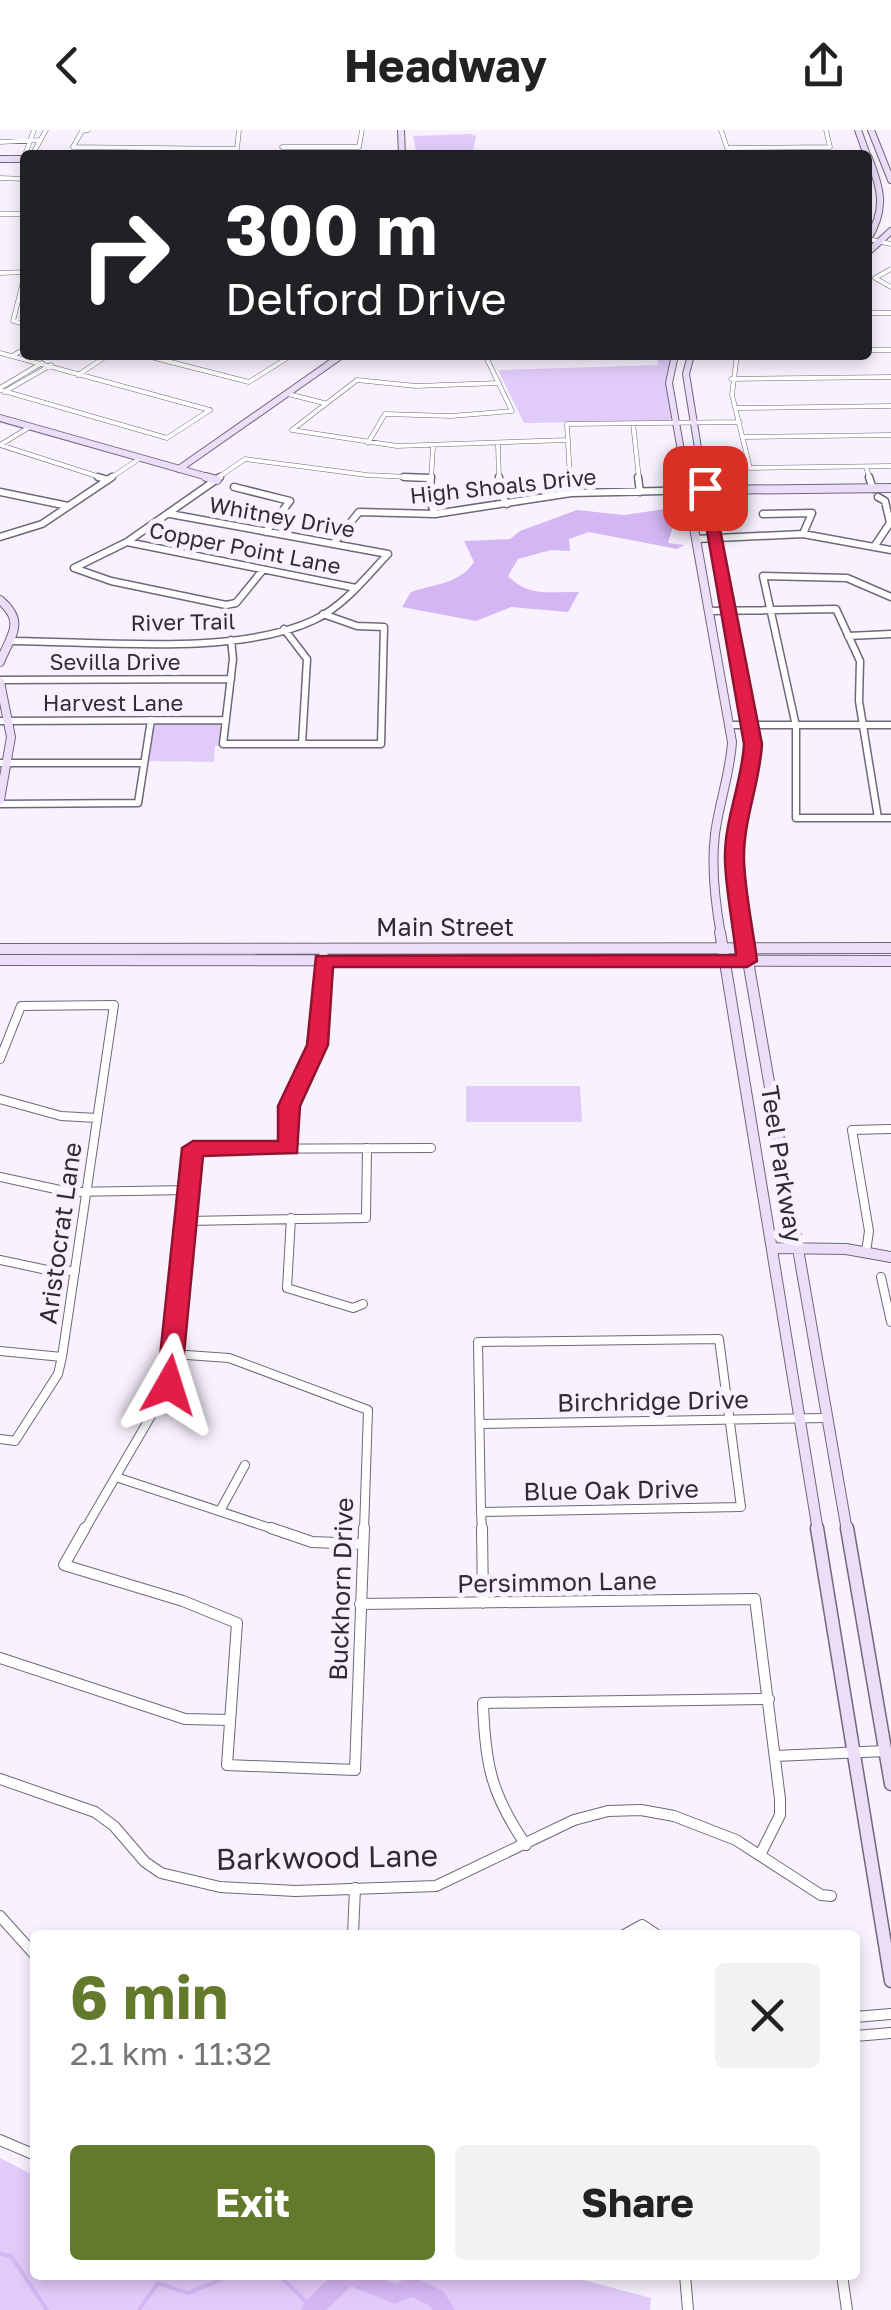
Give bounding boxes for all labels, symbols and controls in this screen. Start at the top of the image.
icon: back [40,38,95,93]
text: Headway [344,38,547,92]
icon: share [796,38,851,93]
text: 300 m [225,186,437,270]
icon: right [60,190,190,320]
text: Delford Drive [225,271,507,325]
pin [663,446,748,531]
icon: arrive [678,461,733,516]
street label: High Shoals Drive [408,462,597,509]
street label: Whitney Drive [207,490,357,543]
street label: Copper Point Lane [147,516,343,579]
street label: River Trail [130,607,236,636]
street label: Sevilla Drive [49,648,181,675]
street label: Harvest Lane [43,689,183,716]
street label: Main Street [376,911,514,942]
street label: Teel Parkway [755,1083,810,1245]
street label: Aristocrat Lane [31,1140,88,1326]
position arrow [117,1333,221,1437]
street label: Birchridge Drive [557,1383,749,1418]
street label: Blue Oak Drive [523,1472,699,1507]
street label: Buckhorn Drive [322,1497,359,1681]
street label: Persimmon Lane [457,1564,657,1599]
street label: Barkwood Lane [216,1837,438,1877]
text: 6 min [70,1960,228,2032]
button: close [715,1963,820,2068]
text: 2.1 km · 11:32 [70,2034,272,2072]
button: Exit [70,2145,435,2260]
button: Share [455,2145,820,2260]

